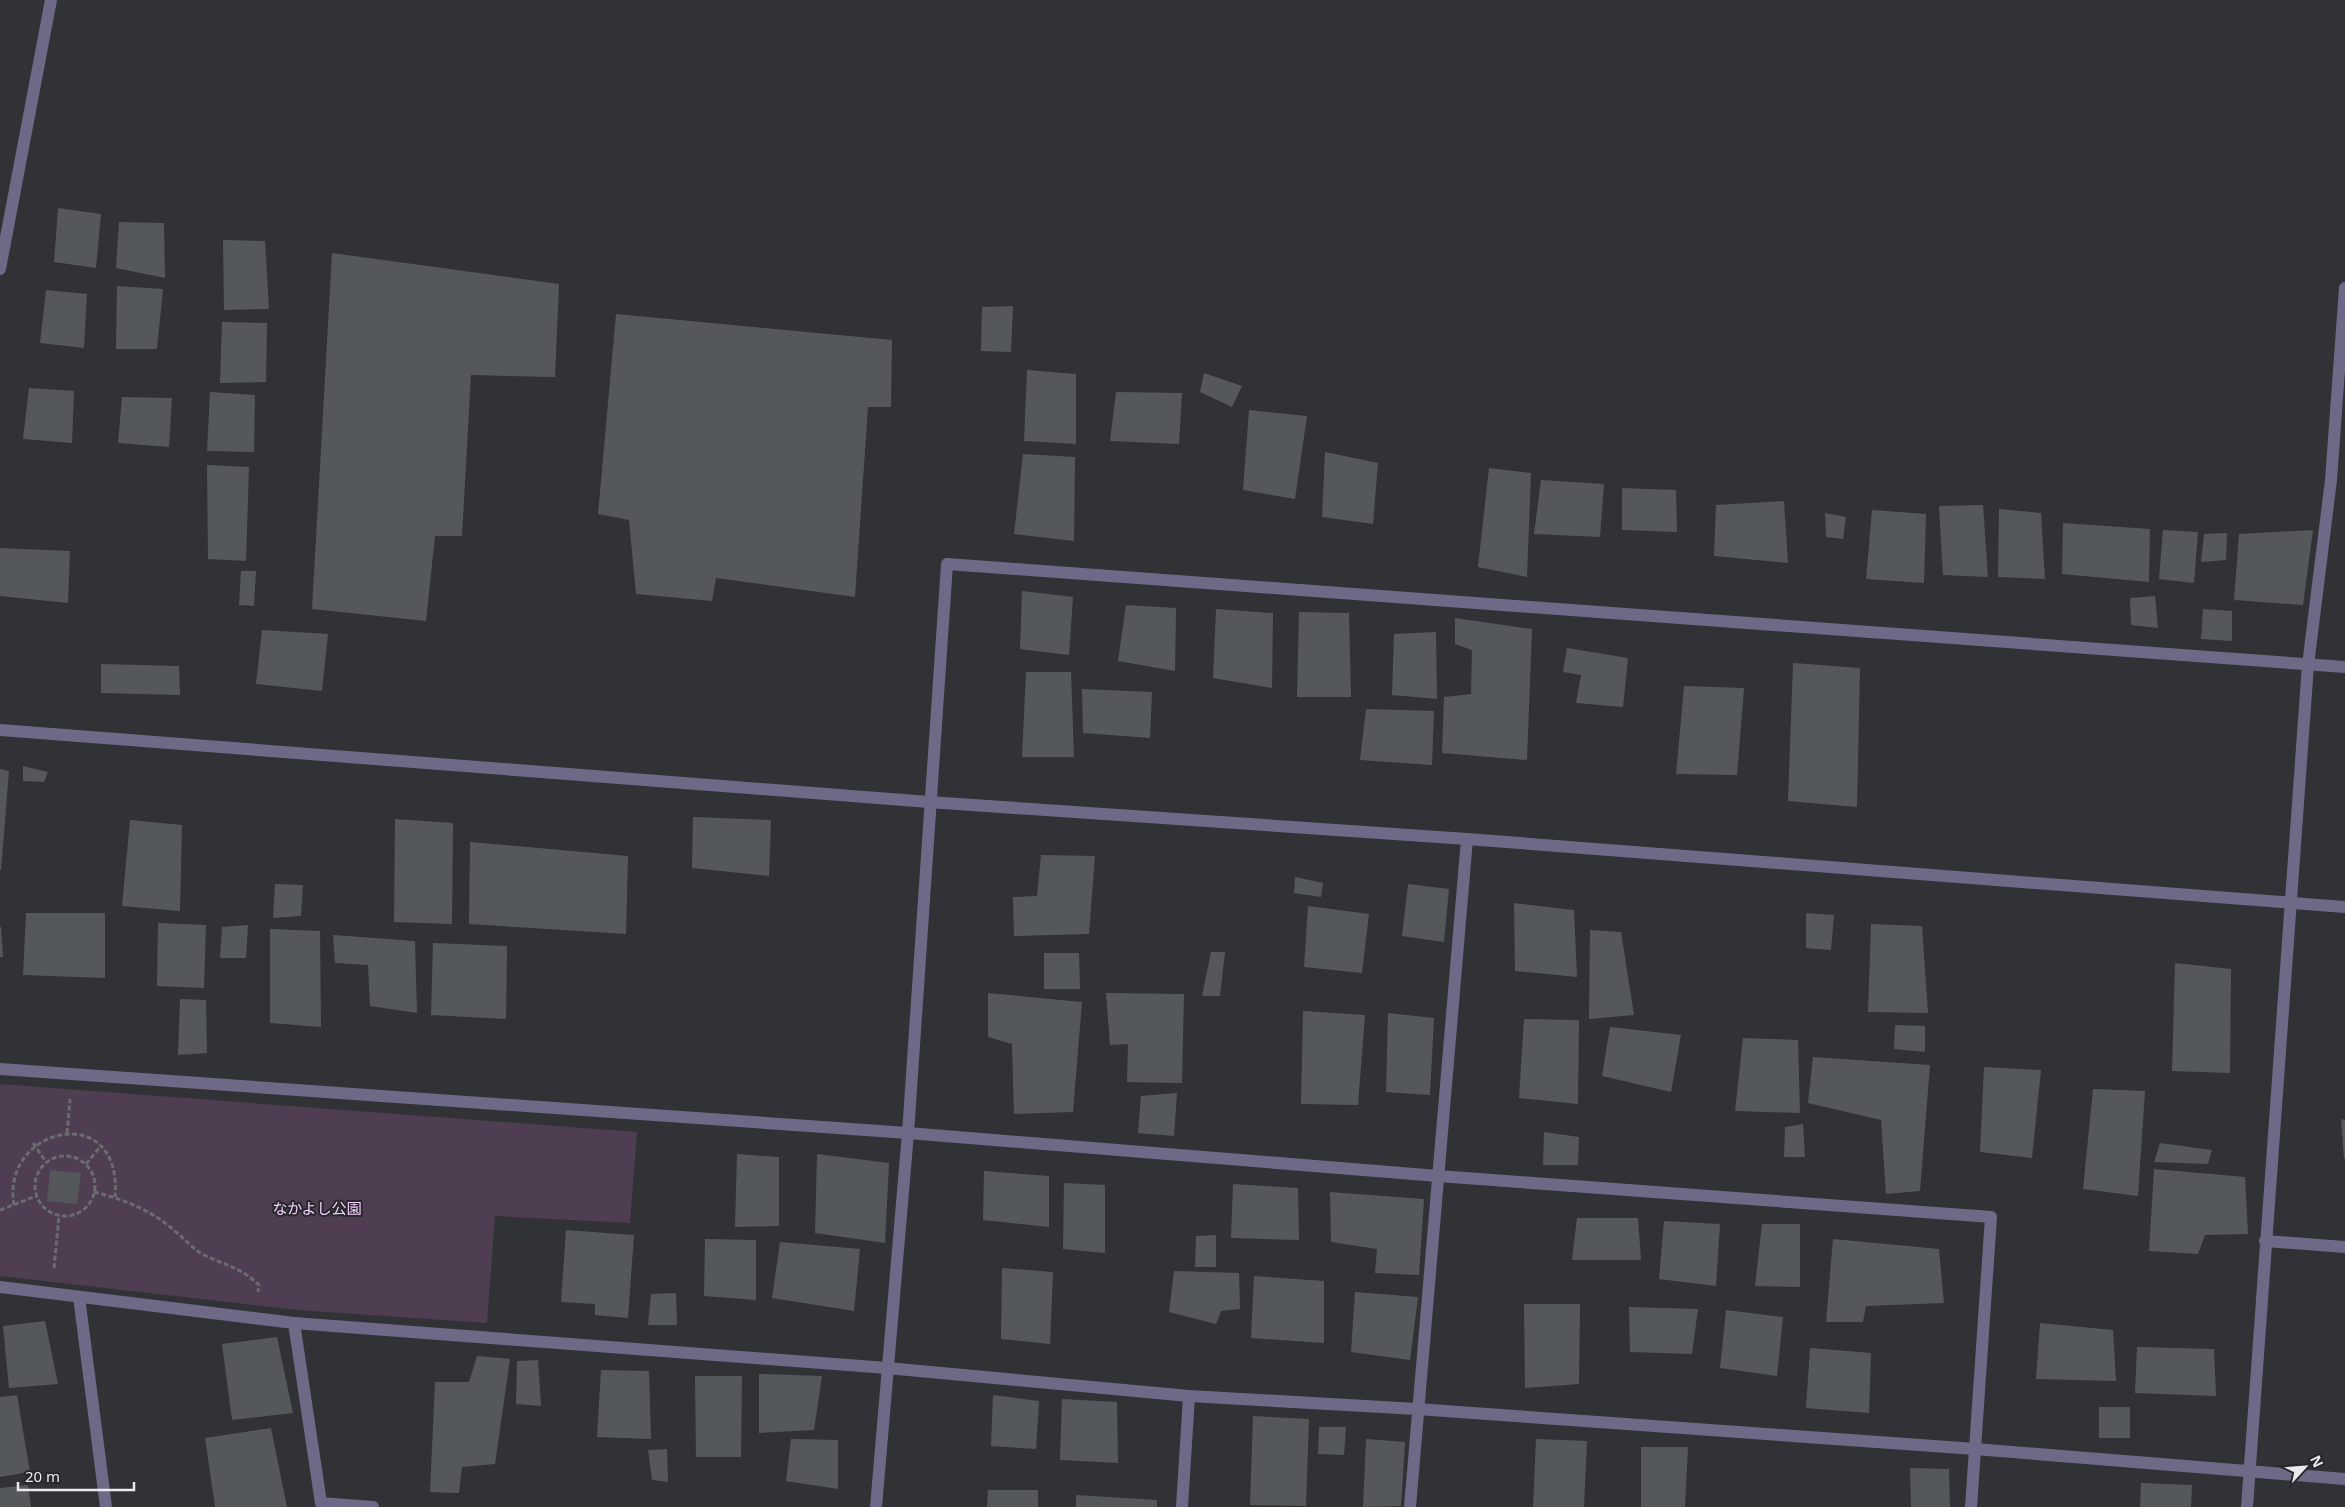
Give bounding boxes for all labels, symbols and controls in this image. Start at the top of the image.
park label: なかよし公園 [272,1198,362,1218]
north arrow [2280,1442,2330,1492]
text: N [2306,1452,2328,1470]
scale bar [18,1460,134,1492]
text: 20 m [25,1466,60,1486]

